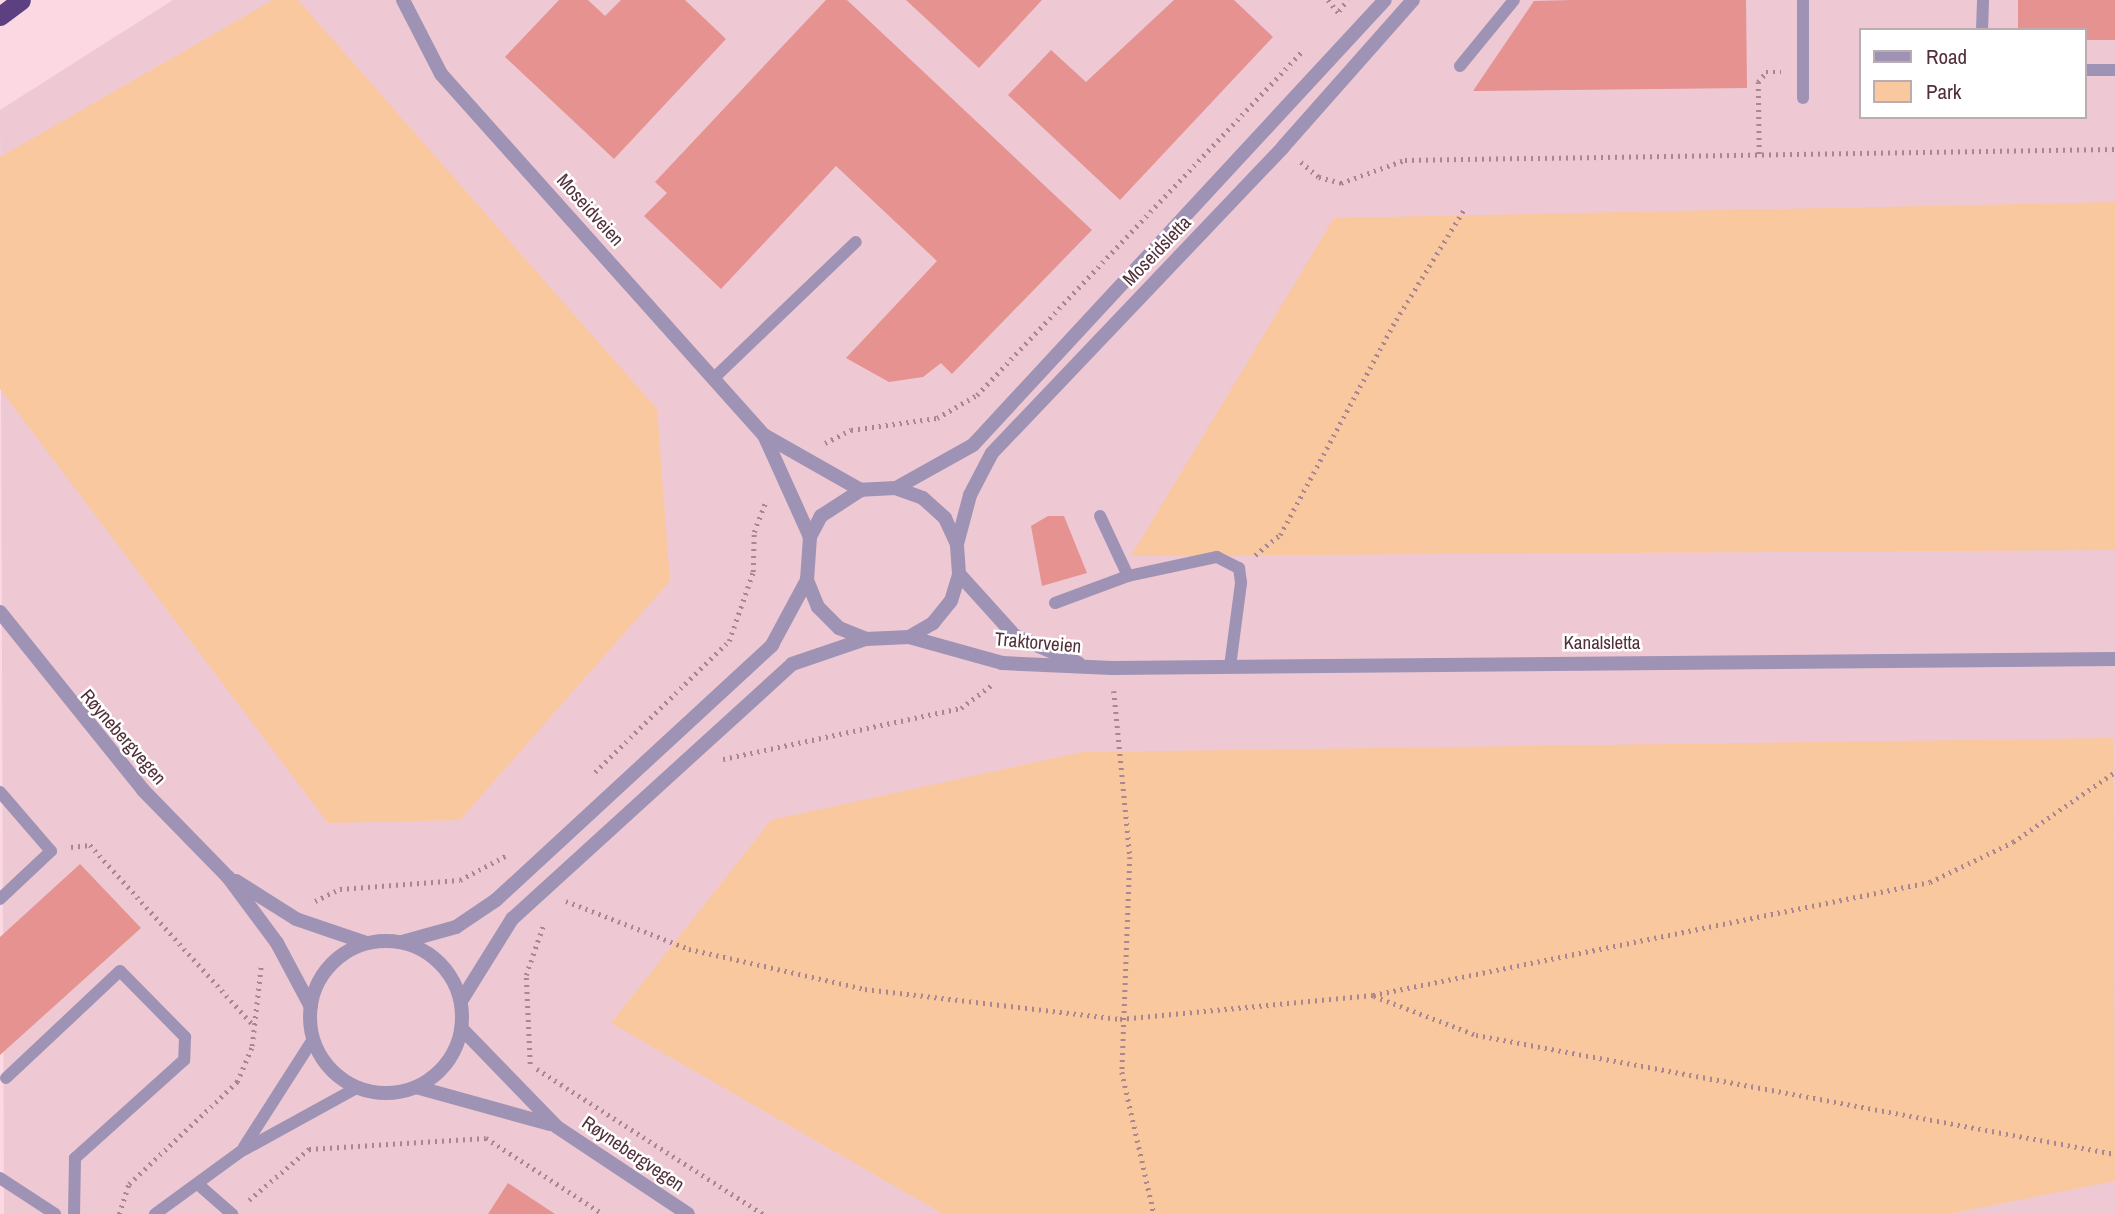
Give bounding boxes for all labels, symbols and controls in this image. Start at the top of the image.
legend [1860,28,2087,119]
text: Road [1926,42,1967,71]
text: Park [1926,77,1961,106]
street label: Moseidveien [552,169,628,251]
street label: Moseidsletta [1118,211,1196,291]
street label: Traktorveien [994,628,1082,658]
street label: Kanalsletta [1563,632,1641,654]
street label: Røynebergvegen [75,685,171,789]
street label: Røynebergvegen [577,1111,689,1197]

